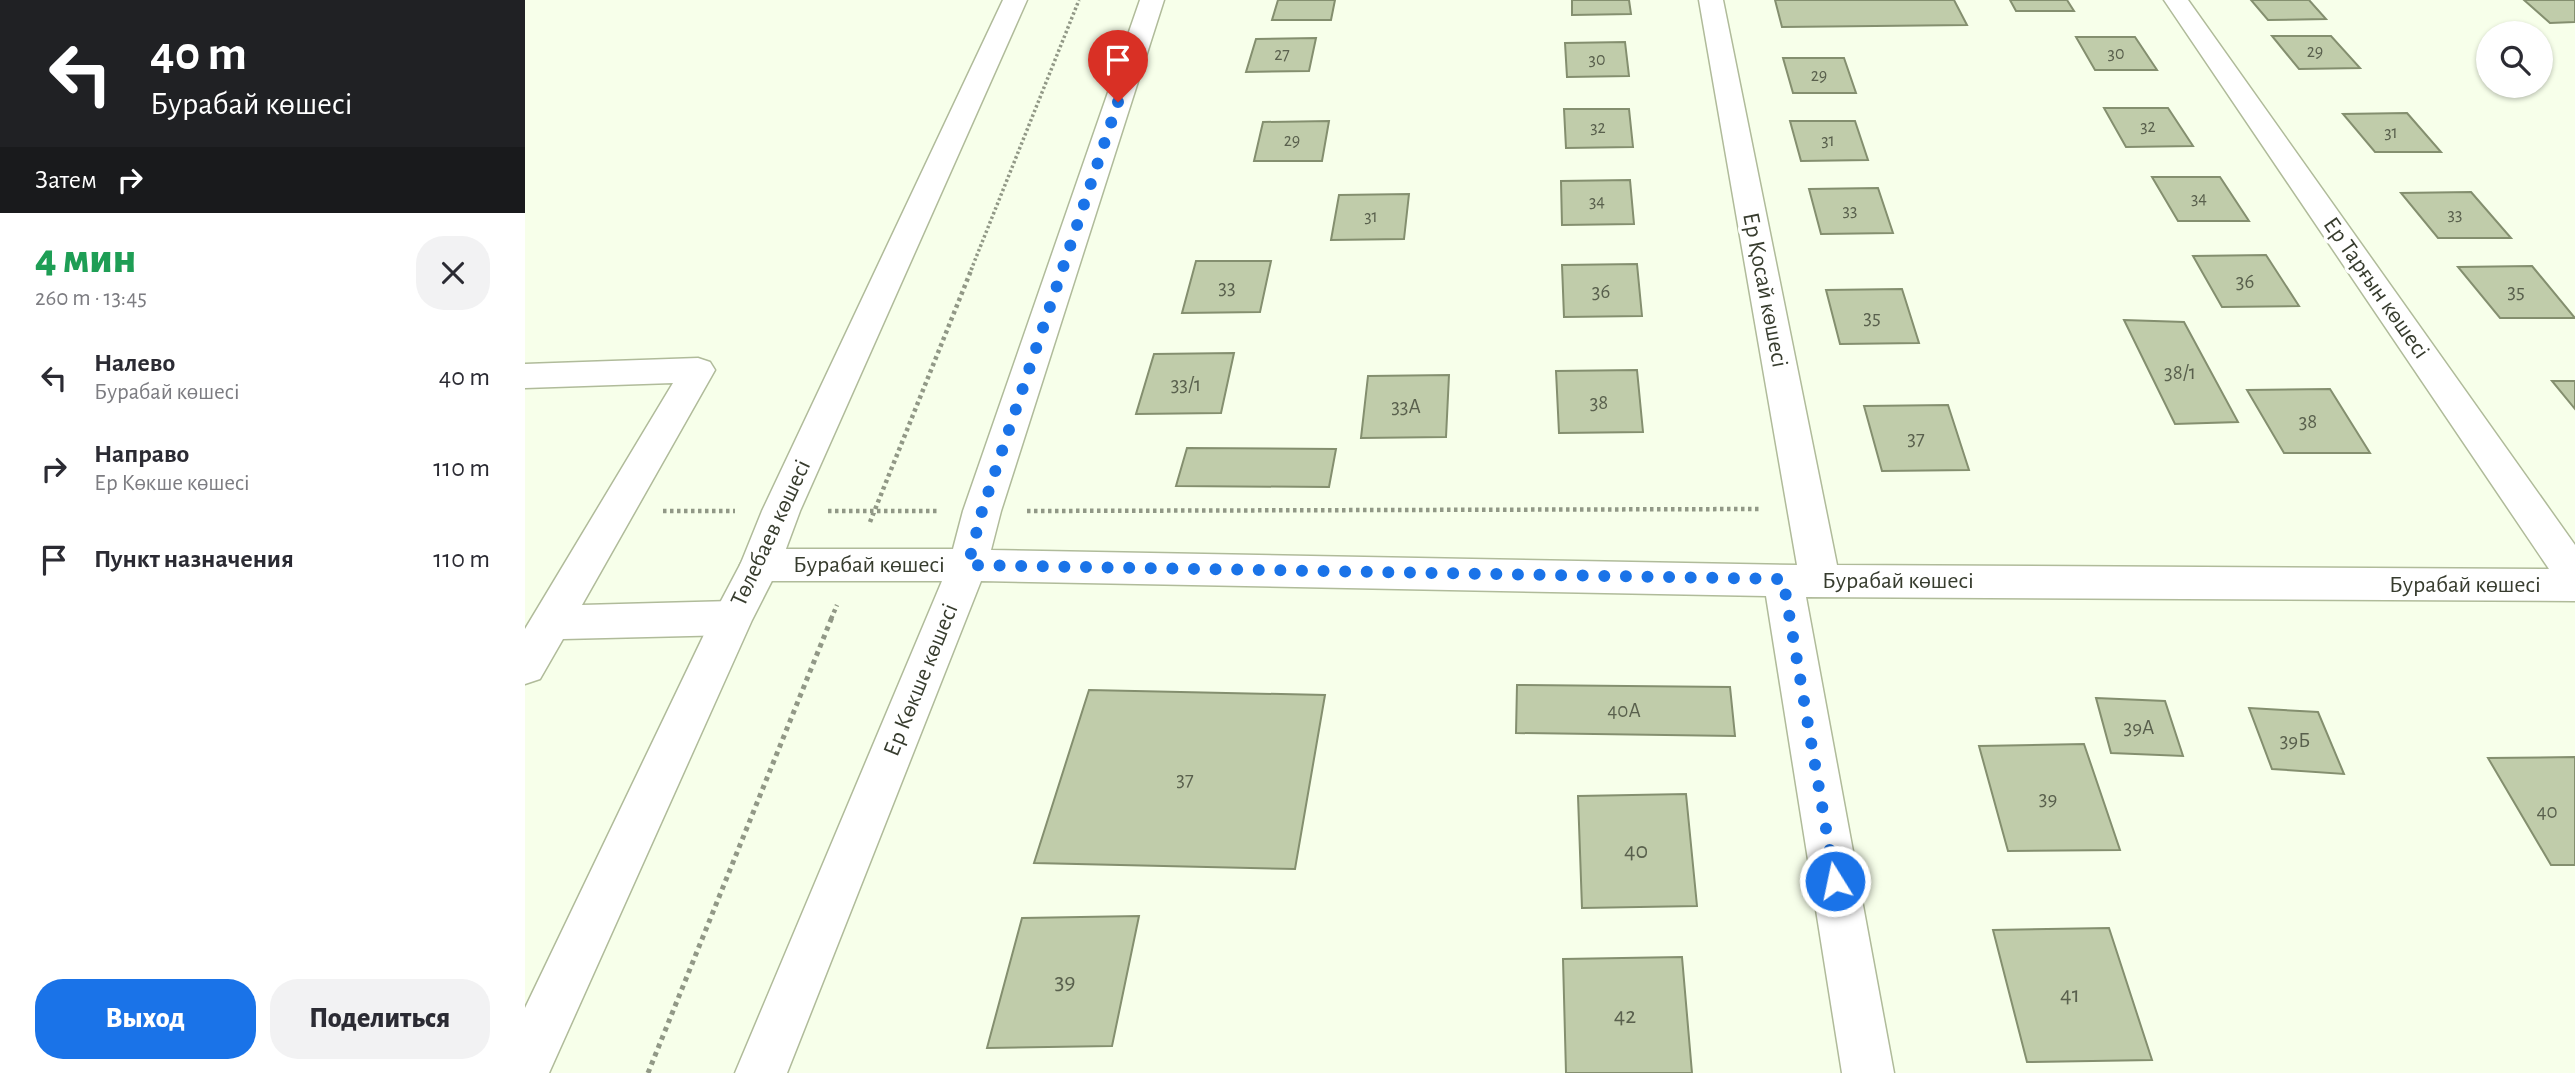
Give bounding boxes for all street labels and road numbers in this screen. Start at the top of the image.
street label: Ер Қосай көшесі [1738,210,1792,370]
street label: Ер Тарғын көшесі [2318,213,2434,363]
street label: Төлебаев көшесі [727,456,815,610]
street label: Бурабай көшесі [793,553,945,577]
street label: Бурабай көшесі [1822,569,1974,593]
street label: Бурабай көшесі [2389,573,2541,597]
street label: Ер Көкше көшесі [879,600,963,760]

